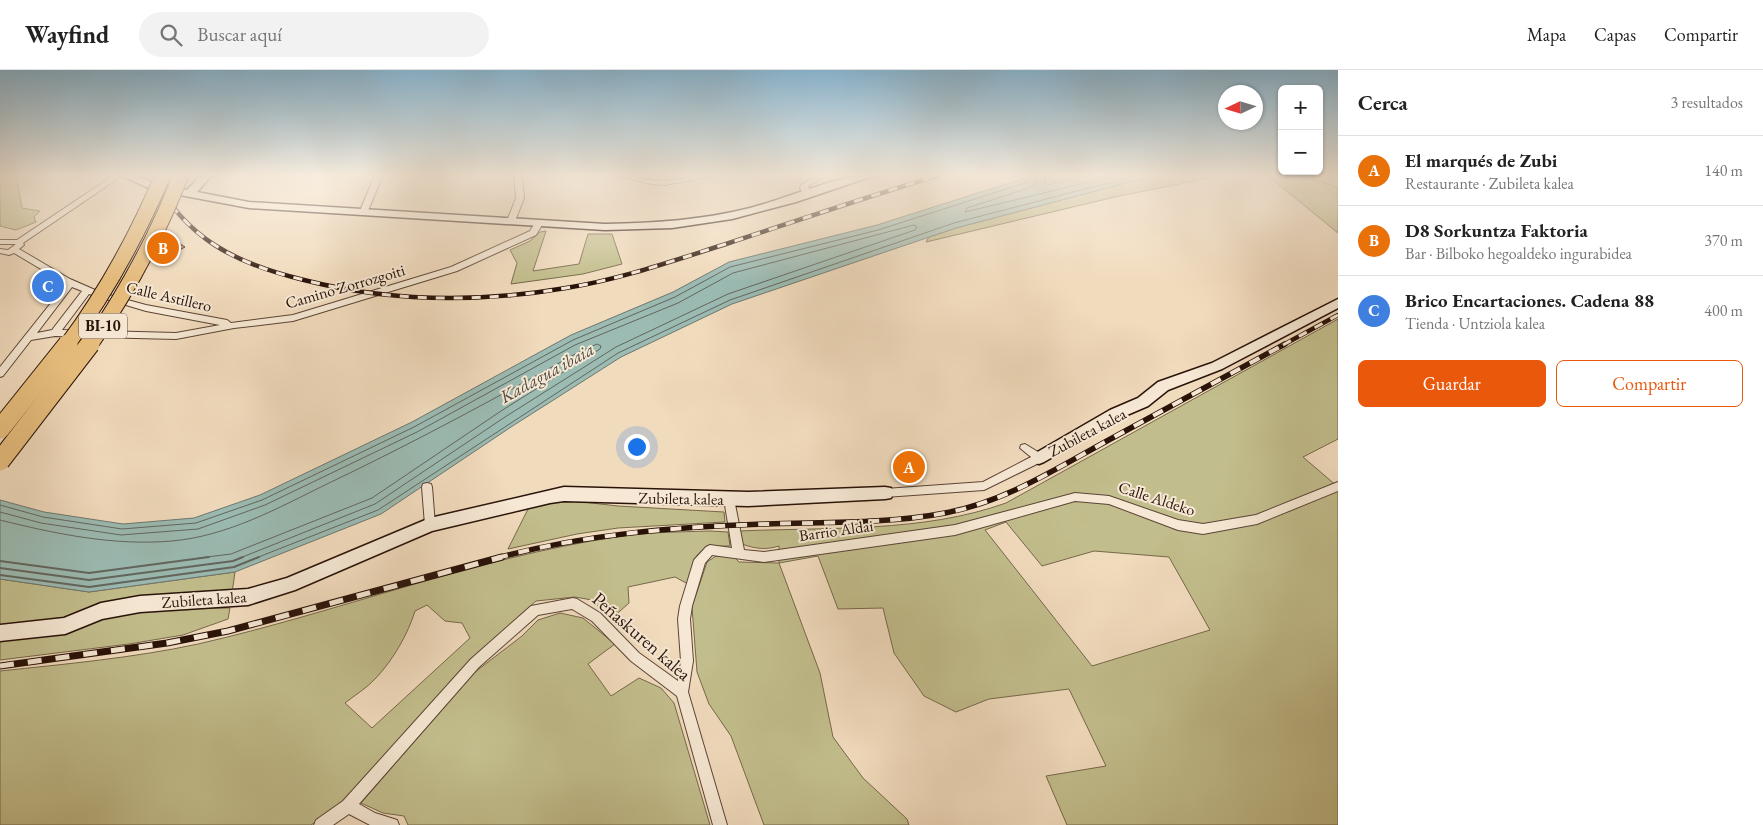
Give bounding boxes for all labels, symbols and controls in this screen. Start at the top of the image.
search box [139,12,489,57]
text: Wayfind [25,19,109,50]
icon: search [157,21,185,49]
text: Buscar aquí [197,22,282,47]
text: Mapa [1527,23,1566,46]
text: Capas [1594,23,1636,46]
text: Compartir [1664,23,1738,46]
north arrow [1218,85,1263,130]
map controls [1278,85,1323,175]
button: + [1278,85,1323,130]
text: Cerca [1358,89,1408,116]
text: 3 resultados [1671,92,1743,113]
button: − [1278,130,1323,175]
text: El marqués de Zubi [1405,148,1557,173]
text: A [1368,160,1380,181]
text: 140 m [1704,160,1743,181]
text: Restaurante · Zubileta kalea [1405,173,1574,194]
text: D8 Sorkuntza Faktoria [1405,218,1588,243]
pin: B [147,229,179,267]
text: B [1369,230,1379,251]
text: 370 m [1704,230,1743,251]
text: Bar · Bilboko hegoaldeko ingurabidea [1405,243,1632,264]
street label: Camino Zorrozgoiti [283,259,407,314]
pin: C [32,267,64,305]
street label: Calle Astillero [124,276,214,317]
text: Brico Encartaciones. Cadena 88 [1405,288,1654,313]
text: C [1368,300,1380,321]
text: 400 m [1704,300,1743,321]
text: Tienda · Untziola kalea [1405,313,1545,334]
road number: BI-10 [79,314,127,338]
water label: Kadagua ibaia [495,337,598,409]
button: Guardar [1358,360,1546,407]
button: Compartir [1556,360,1743,407]
street label: Zubileta kalea [1045,403,1130,462]
your location [624,434,650,460]
pin: A [893,448,925,486]
street label: Calle Aldeko [1116,476,1198,521]
street label: Zubileta kalea [638,487,724,510]
street label: Barrio Aldai [798,515,875,546]
street label: Zubileta kalea [161,586,248,613]
street label: Peñaskuren kalea [587,587,697,687]

